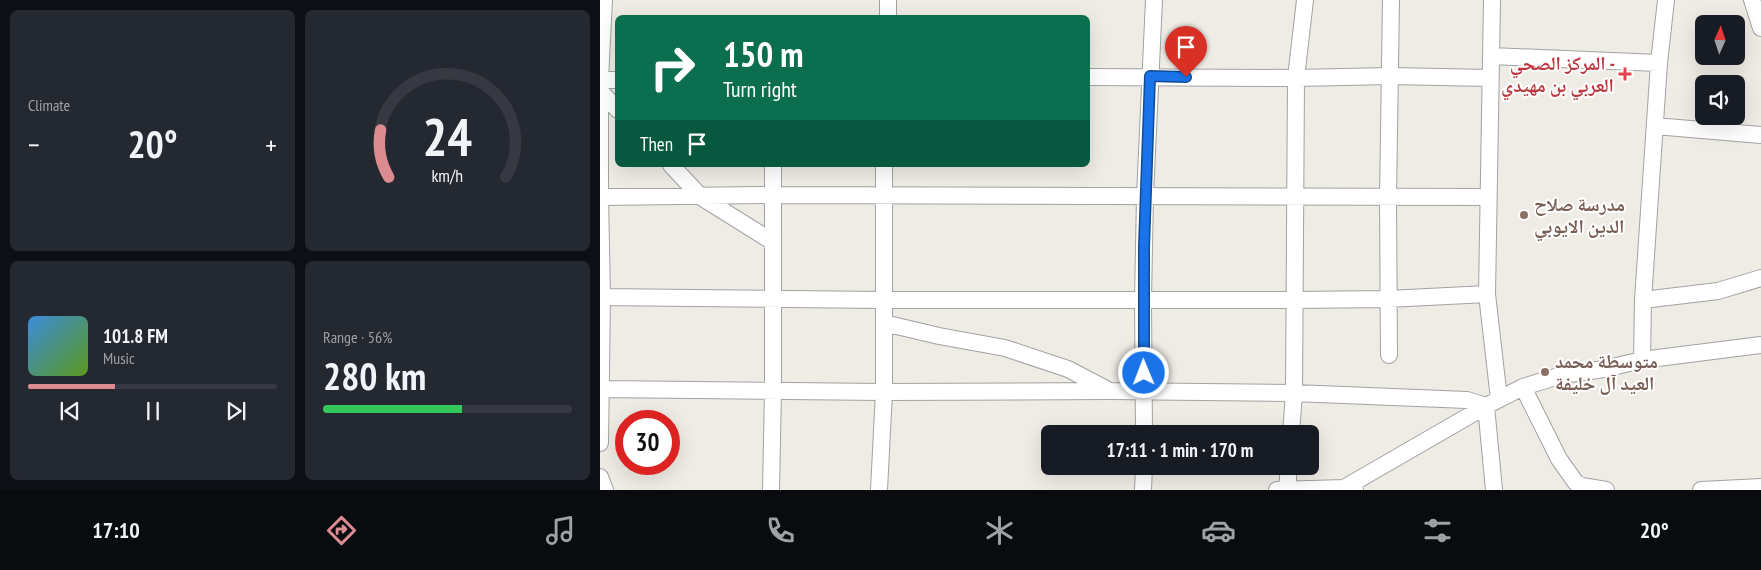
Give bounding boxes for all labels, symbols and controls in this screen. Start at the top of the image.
north arrow [1695,15,1745,65]
map controls [1695,15,1745,125]
pin [1165,26,1207,77]
text: 150 m [723,31,804,77]
icon: arrive [1172,33,1200,61]
icon: right [640,35,705,100]
place label: المركز الصحي - العربي بن مهيدي [1501,51,1615,101]
marker: المركز الصحي - العربي بن مهيدي [1618,67,1632,81]
text: Turn right [723,75,797,103]
button: sound [1695,75,1745,125]
text: Climate [28,95,70,115]
text: 24 [423,103,472,170]
text: 20° [127,119,178,168]
text: − [28,126,40,163]
text: + [265,126,277,163]
icon: arrive [683,130,711,158]
text: Then [640,132,673,156]
text: km/h [432,164,463,187]
place label: مدرسة صلاح الدين الايوبي [1534,192,1625,242]
marker: مدرسة صلاح الدين الايوبي [1518,209,1530,221]
text: 101.8 FM [103,324,168,348]
text: Range · 56% [323,327,392,347]
position arrow [1117,346,1169,398]
text: Music [103,348,135,368]
place label: متوسطة محمد العيد آل خليفة [1555,349,1658,395]
text: 280 km [323,351,426,400]
marker: متوسطة محمد العيد آل خليفة [1539,366,1551,378]
icon: previous [56,397,84,425]
icon: pause [139,397,167,425]
icon: next [222,397,250,425]
speed limit sign: 30 [615,410,680,475]
text: 17:11 · 1 min · 170 m [1107,438,1253,462]
icon: directions [324,513,359,548]
icon: music [543,513,578,548]
icon: phone [763,513,798,548]
icon: climate [982,513,1017,548]
icon: car [1201,513,1236,548]
icon: filters [1420,513,1455,548]
text: 17:10 [92,516,140,544]
text: 20° [1640,516,1669,544]

